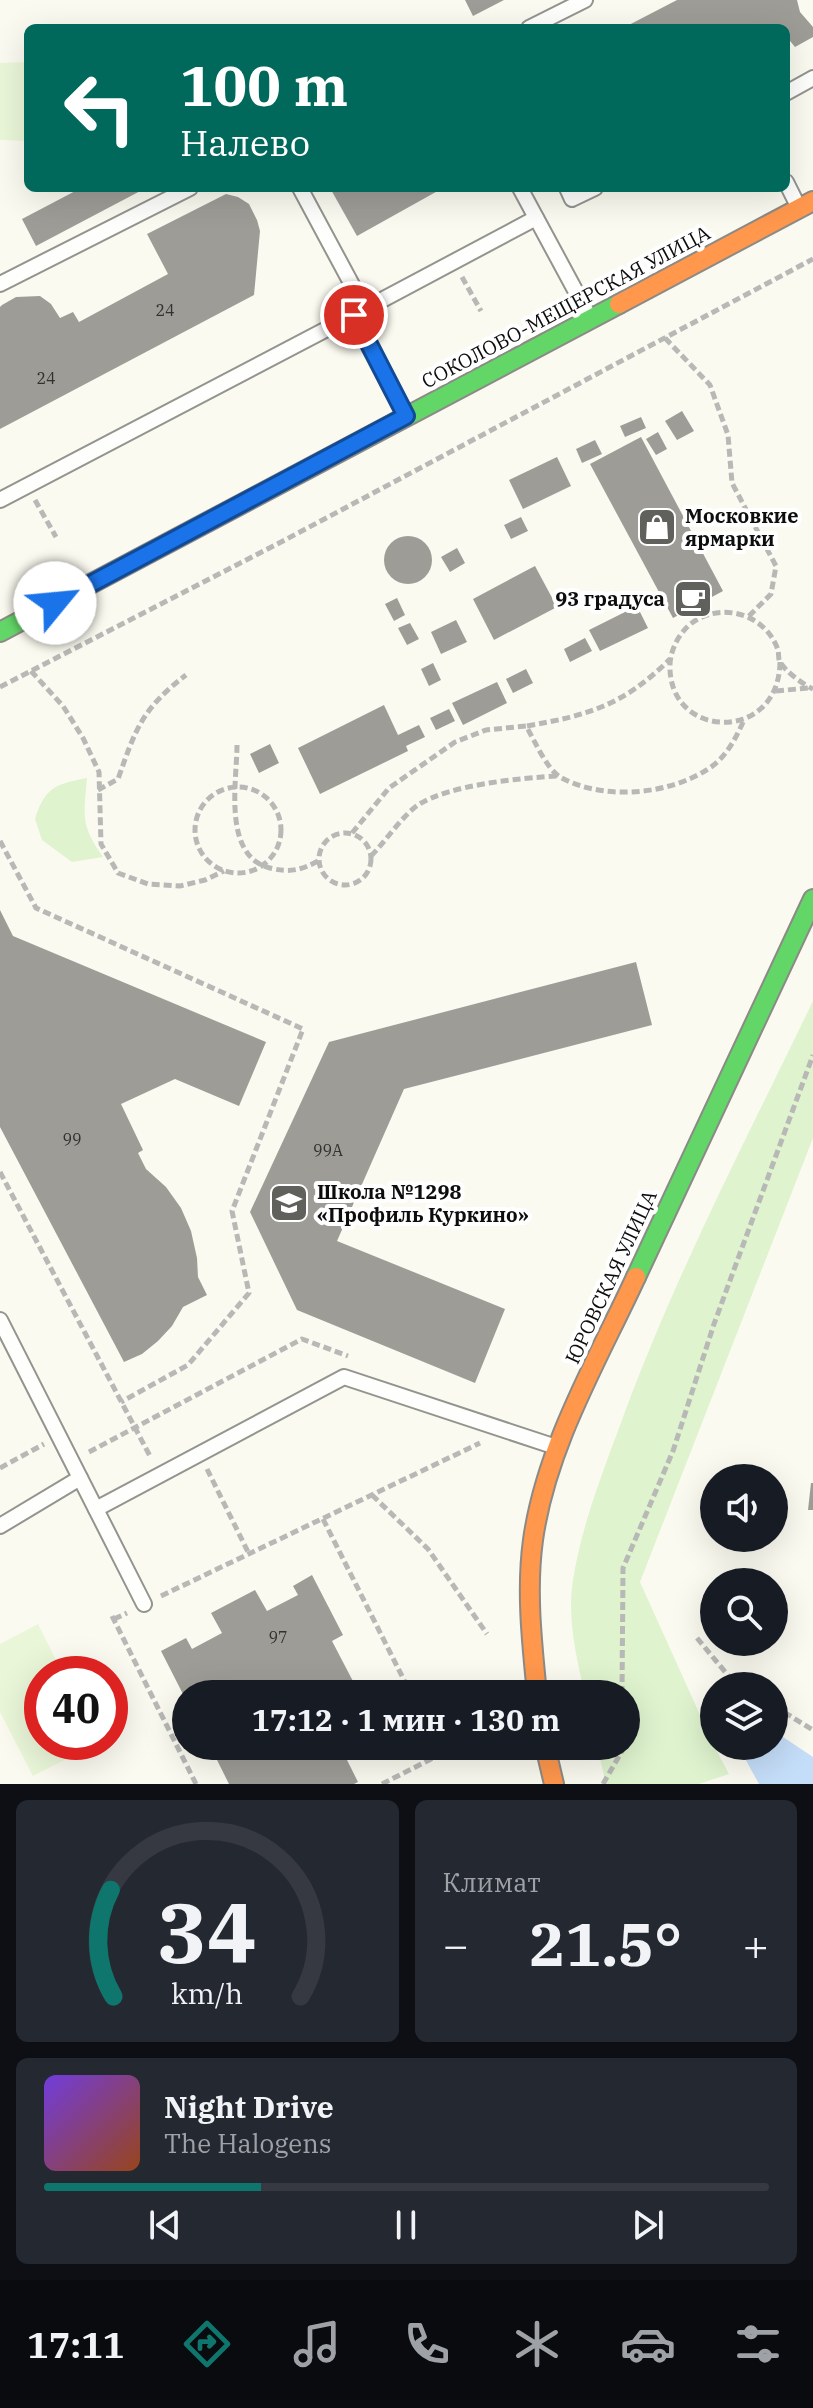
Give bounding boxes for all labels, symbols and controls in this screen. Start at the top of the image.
text: 100 m [180,49,348,121]
icon: left [48,56,152,160]
text: Налево [180,119,310,166]
street label: СОКОЛОВО-МЕЩЕРСКАЯ УЛИЦА [417,219,715,394]
pin [320,281,388,349]
icon: arrive [332,293,376,337]
house number: 24 [155,300,175,320]
house number: 24 [36,368,56,388]
place label: Московкие ярмарки [685,502,798,552]
shop icon: Московкие ярмарки [636,506,678,548]
position arrow [13,561,97,645]
cafe icon: 93 градуса [672,578,714,620]
place label: 93 градуса [555,585,665,612]
house number: 99 [62,1129,82,1149]
house number: 99А [313,1140,343,1160]
place label: Школа №1298 «Профиль Куркино» [317,1178,529,1228]
school or university icon: Школа №1298 «Профиль Куркино» [268,1182,310,1224]
street label: ЮРОВСКАЯ УЛИЦА [558,1185,663,1368]
map controls [700,1464,788,1760]
button: sound [700,1464,788,1552]
button: search [700,1568,788,1656]
house number: 97 [268,1627,288,1647]
speed limit sign: 40 [24,1656,128,1760]
button: layers [700,1672,788,1760]
text: 17:12 · 1 мин · 130 m [252,1700,560,1739]
text: Климат [443,1865,541,1899]
text: 34 [157,1878,257,1986]
text: 21.5° [529,1904,682,1983]
text: − [443,1916,469,1973]
text: + [743,1916,769,1973]
text: km/h [171,1975,243,2012]
text: Night Drive [164,2087,334,2126]
text: The Halogens [164,2126,332,2160]
icon: previous [143,2203,187,2247]
icon: pause [384,2203,428,2247]
icon: next [626,2203,670,2247]
icon: directions [179,2316,235,2372]
icon: music [289,2316,345,2372]
icon: phone [399,2316,455,2372]
icon: climate [509,2316,565,2372]
icon: car [620,2316,676,2372]
icon: filters [730,2316,786,2372]
text: 17:11 [27,2321,124,2368]

